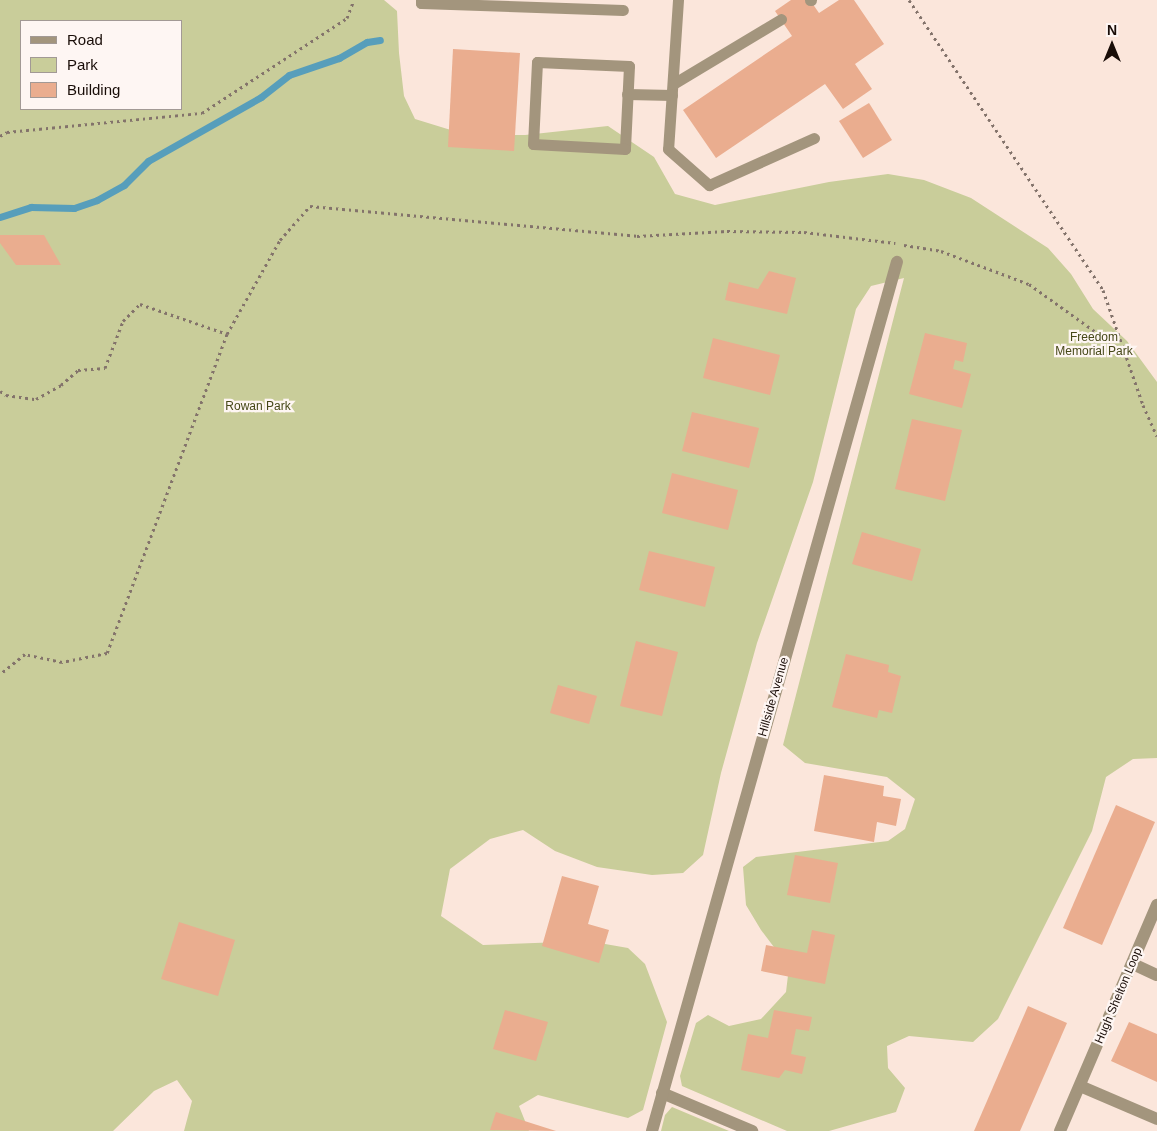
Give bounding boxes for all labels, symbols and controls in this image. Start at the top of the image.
legend [20,20,182,110]
north arrow [1087,20,1137,70]
text: N [1107,22,1117,38]
text: Road [67,31,103,48]
text: Park [67,56,98,73]
text: Building [67,81,120,98]
park label: Freedom Memorial Park [1055,331,1133,359]
park label: Rowan Park [225,400,291,414]
street label: Hillside Avenue [756,655,792,739]
street label: Hugh Shelton Loop [1092,946,1146,1046]

